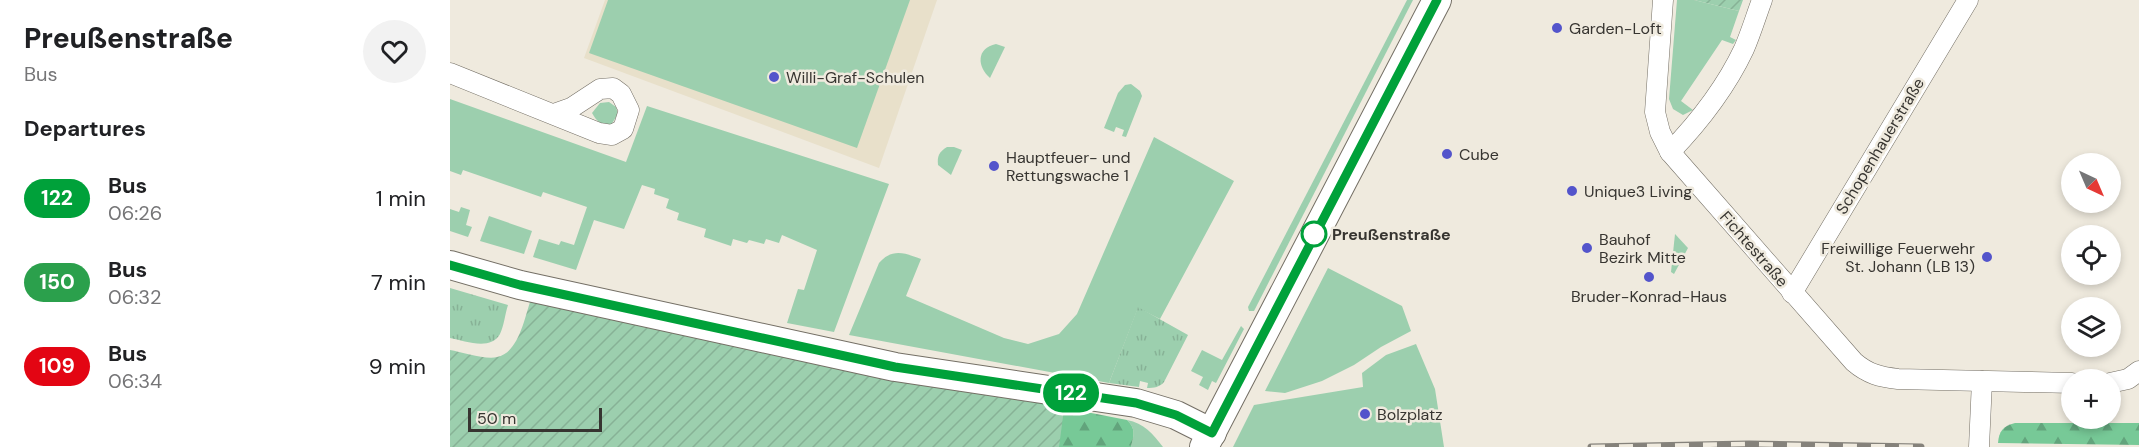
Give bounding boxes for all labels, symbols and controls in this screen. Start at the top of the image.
place label: Garden-Loft [1569,18,1662,39]
text: Preußenstraße [24,20,233,57]
button: heart [363,20,426,83]
marker: Garden-Loft [1550,21,1564,35]
text: Bus [24,61,58,87]
place label: Willi-Graf-Schulen [786,67,924,88]
marker: Willi-Graf-Schulen [767,70,781,84]
street label: Schopenhauerstraße [1831,74,1929,218]
text: Departures [24,114,146,143]
place label: Cube [1459,144,1499,165]
place label: Hauptfeuer- und Rettungswache 1 [1006,147,1130,186]
marker: Cube [1440,147,1454,161]
north arrow [2061,153,2121,213]
map controls [2061,153,2121,429]
marker: Hauptfeuer- und Rettungswache 1 [987,159,1001,173]
text: Bus [108,171,147,200]
place label: Unique3 Living [1584,181,1692,202]
text: 122 [41,184,73,212]
text: 1 min [376,184,426,213]
marker: Unique3 Living [1565,184,1579,198]
text: 06:26 [108,200,162,226]
street label: Fichtestraße [1715,207,1793,291]
marker: Preußenstraße [1301,221,1327,247]
place label: Preußenstraße [1332,224,1451,245]
button: locate [2061,225,2121,285]
place label: Bauhof Bezirk Mitte [1599,229,1686,268]
place label: Freiwillige Feuerwehr St. Johann (LB 13) [1821,238,1975,277]
marker: Bauhof Bezirk Mitte [1580,241,1594,255]
marker: Freiwillige Feuerwehr St. Johann (LB 13) [1980,250,1994,264]
text: Bus [108,255,147,284]
text: 150 [39,268,75,296]
text: 7 min [371,268,426,297]
marker: Bruder-Konrad-Haus [1642,270,1656,284]
text: 06:32 [108,284,162,310]
place label: Bruder-Konrad-Haus [1571,286,1727,307]
button: layers [2061,297,2121,357]
text: Bus [108,339,147,368]
text: 109 [39,352,75,380]
text: 9 min [369,352,426,381]
text: 06:34 [108,368,162,394]
button: + [2061,369,2121,429]
line badge: 122 [1036,374,1106,412]
text: 122 [1055,379,1087,407]
place label: Bolzplatz [1377,404,1443,425]
scale bar [468,405,602,432]
marker: Bolzplatz [1358,407,1372,421]
text: 50 m [477,408,516,429]

